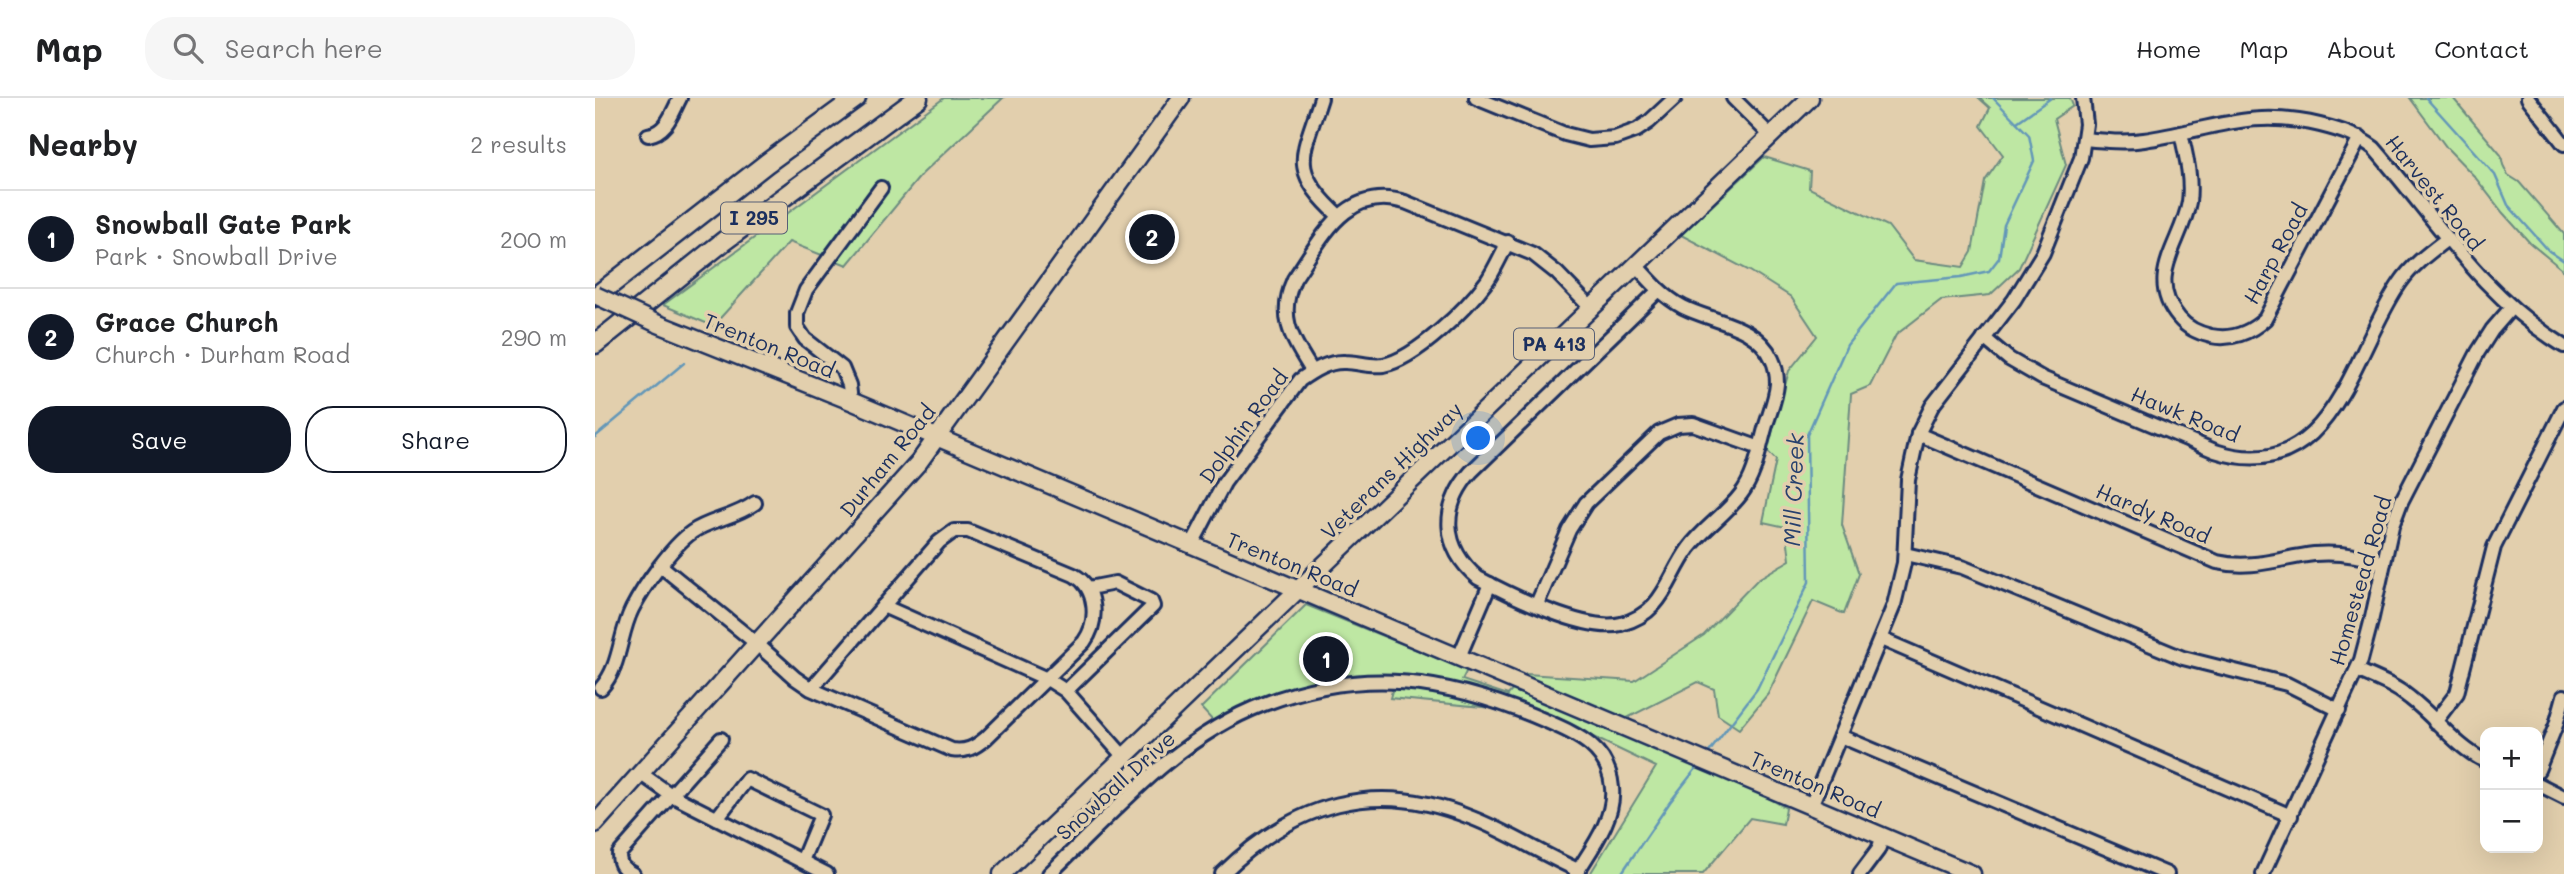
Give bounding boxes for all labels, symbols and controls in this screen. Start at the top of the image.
search box [145,17,635,80]
text: Map [35,27,103,70]
icon: search [169,29,207,67]
text: Search here [225,31,383,65]
text: Home [2136,33,2201,64]
text: Map [2239,33,2288,64]
text: About [2326,33,2396,64]
text: Contact [2434,33,2529,64]
text: Nearby [28,124,138,164]
text: 2 results [470,129,567,159]
street label: Harvest Road [2380,129,2490,255]
street label: Harp Road [2237,198,2313,308]
road number: I 295 [721,202,787,234]
text: Snowball Gate Park [95,207,352,241]
pin: 2 [1129,211,1175,263]
text: 1 [46,224,56,254]
text: 200 m [500,224,567,254]
text: Park · Snowball Drive [95,241,338,271]
text: Grace Church [95,305,278,339]
street label: Trenton Road [700,306,839,383]
text: 2 [45,322,57,352]
text: 290 m [501,322,567,352]
road number: PA 413 [1514,328,1594,360]
text: Church · Durham Road [95,339,350,369]
street label: Dolphin Road [1192,364,1293,488]
street label: Hawk Road [2127,380,2244,448]
street label: Veterans Highway [1314,395,1467,544]
street label: Durham Road [833,398,940,522]
button: Save [28,406,291,473]
button: Share [305,406,567,473]
your location [1461,421,1495,455]
water label: Mill Creek [1776,432,1810,547]
street label: Hardy Road [2092,476,2215,549]
street label: Homestead Road [2322,493,2397,668]
street label: Trenton Road [1223,525,1362,602]
pin: 1 [1303,633,1349,685]
street label: Snowball Drive [1050,724,1180,846]
map controls [2480,727,2543,853]
button: + [2480,727,2543,790]
street label: Trenton Road [1746,744,1885,823]
button: − [2480,790,2543,853]

